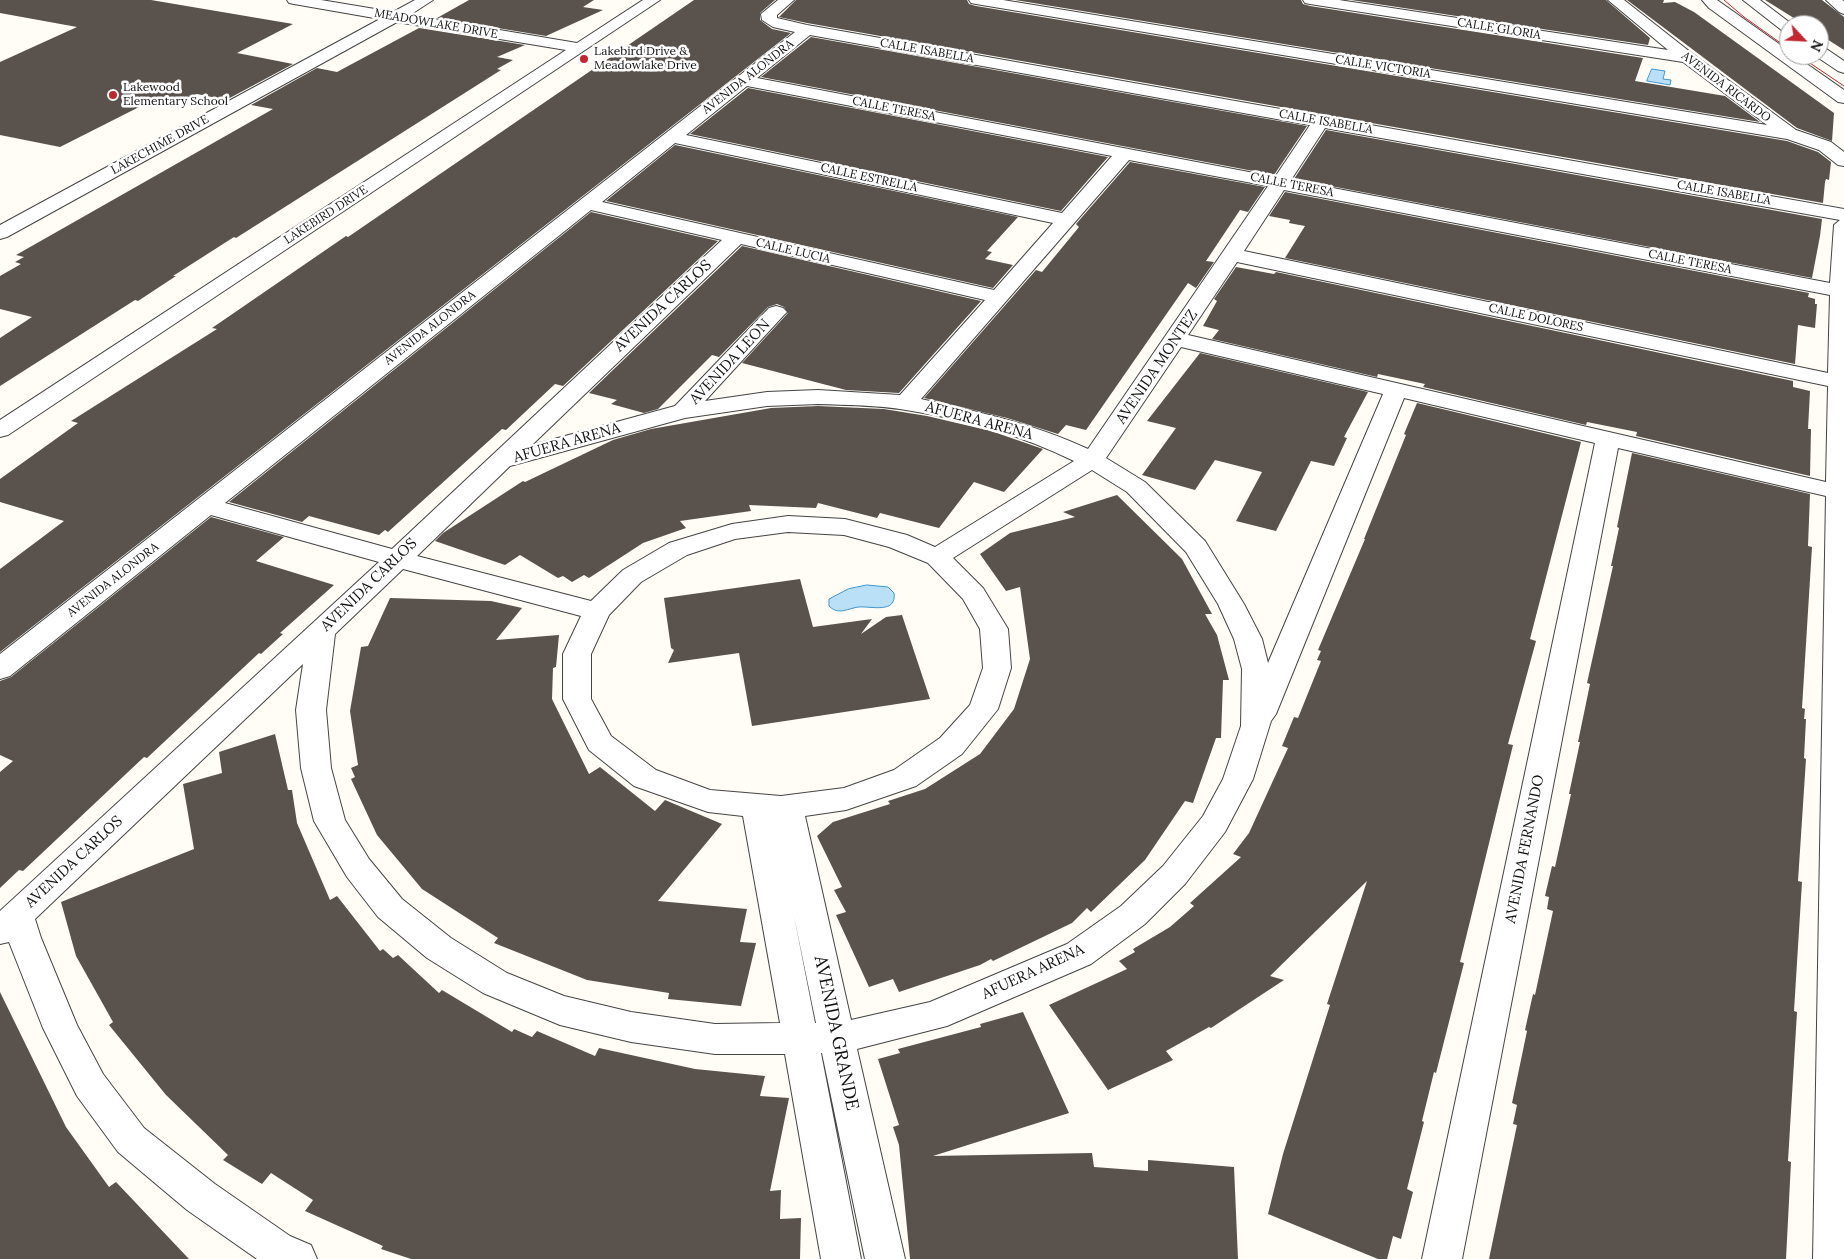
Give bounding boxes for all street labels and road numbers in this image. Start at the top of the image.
street label: MEADOWLAKE DRIVE [373,6,499,42]
street label: CALLE GLORIA [1456,15,1542,43]
street label: CALLE ISABELLA [879,36,975,66]
street label: AVENIDA ALONDRA [699,37,797,117]
street label: AVENIDA RICARDO [1678,49,1774,125]
street label: CALLE VICTORIA [1334,52,1432,82]
street label: CALLE TERESA [851,94,937,124]
street label: CALLE ISABELLA [1278,107,1374,137]
street label: LAKECHIME DRIVE [109,112,211,178]
street label: CALLE ESTRELLA [819,161,919,195]
street label: CALLE TERESA [1249,170,1335,200]
street label: CALLE ISABELLA [1676,178,1772,208]
street label: LAKEBIRD DRIVE [281,183,371,247]
street label: CALLE LUCIA [754,235,832,267]
street label: CALLE TERESA [1647,247,1733,277]
street label: AVENIDA CARLOS [611,256,715,356]
street label: AVENIDA ALONDRA [381,288,479,368]
street label: CALLE DOLORES [1487,301,1585,335]
street label: AVENIDA MONTEZ [1112,307,1202,427]
street label: AVENIDA LEON [686,316,774,408]
street label: AFUERA ARENA [923,398,1035,444]
street label: AFUERA ARENA [511,419,623,467]
street label: AVENIDA CARLOS [317,535,421,635]
street label: AVENIDA ALONDRA [64,540,162,620]
street label: AVENIDA FERNANDO [1502,773,1548,925]
street label: AVENIDA CARLOS [22,812,126,912]
street label: AFUERA ARENA [979,940,1087,1004]
street label: AVENIDA GRANDE [809,954,863,1112]

